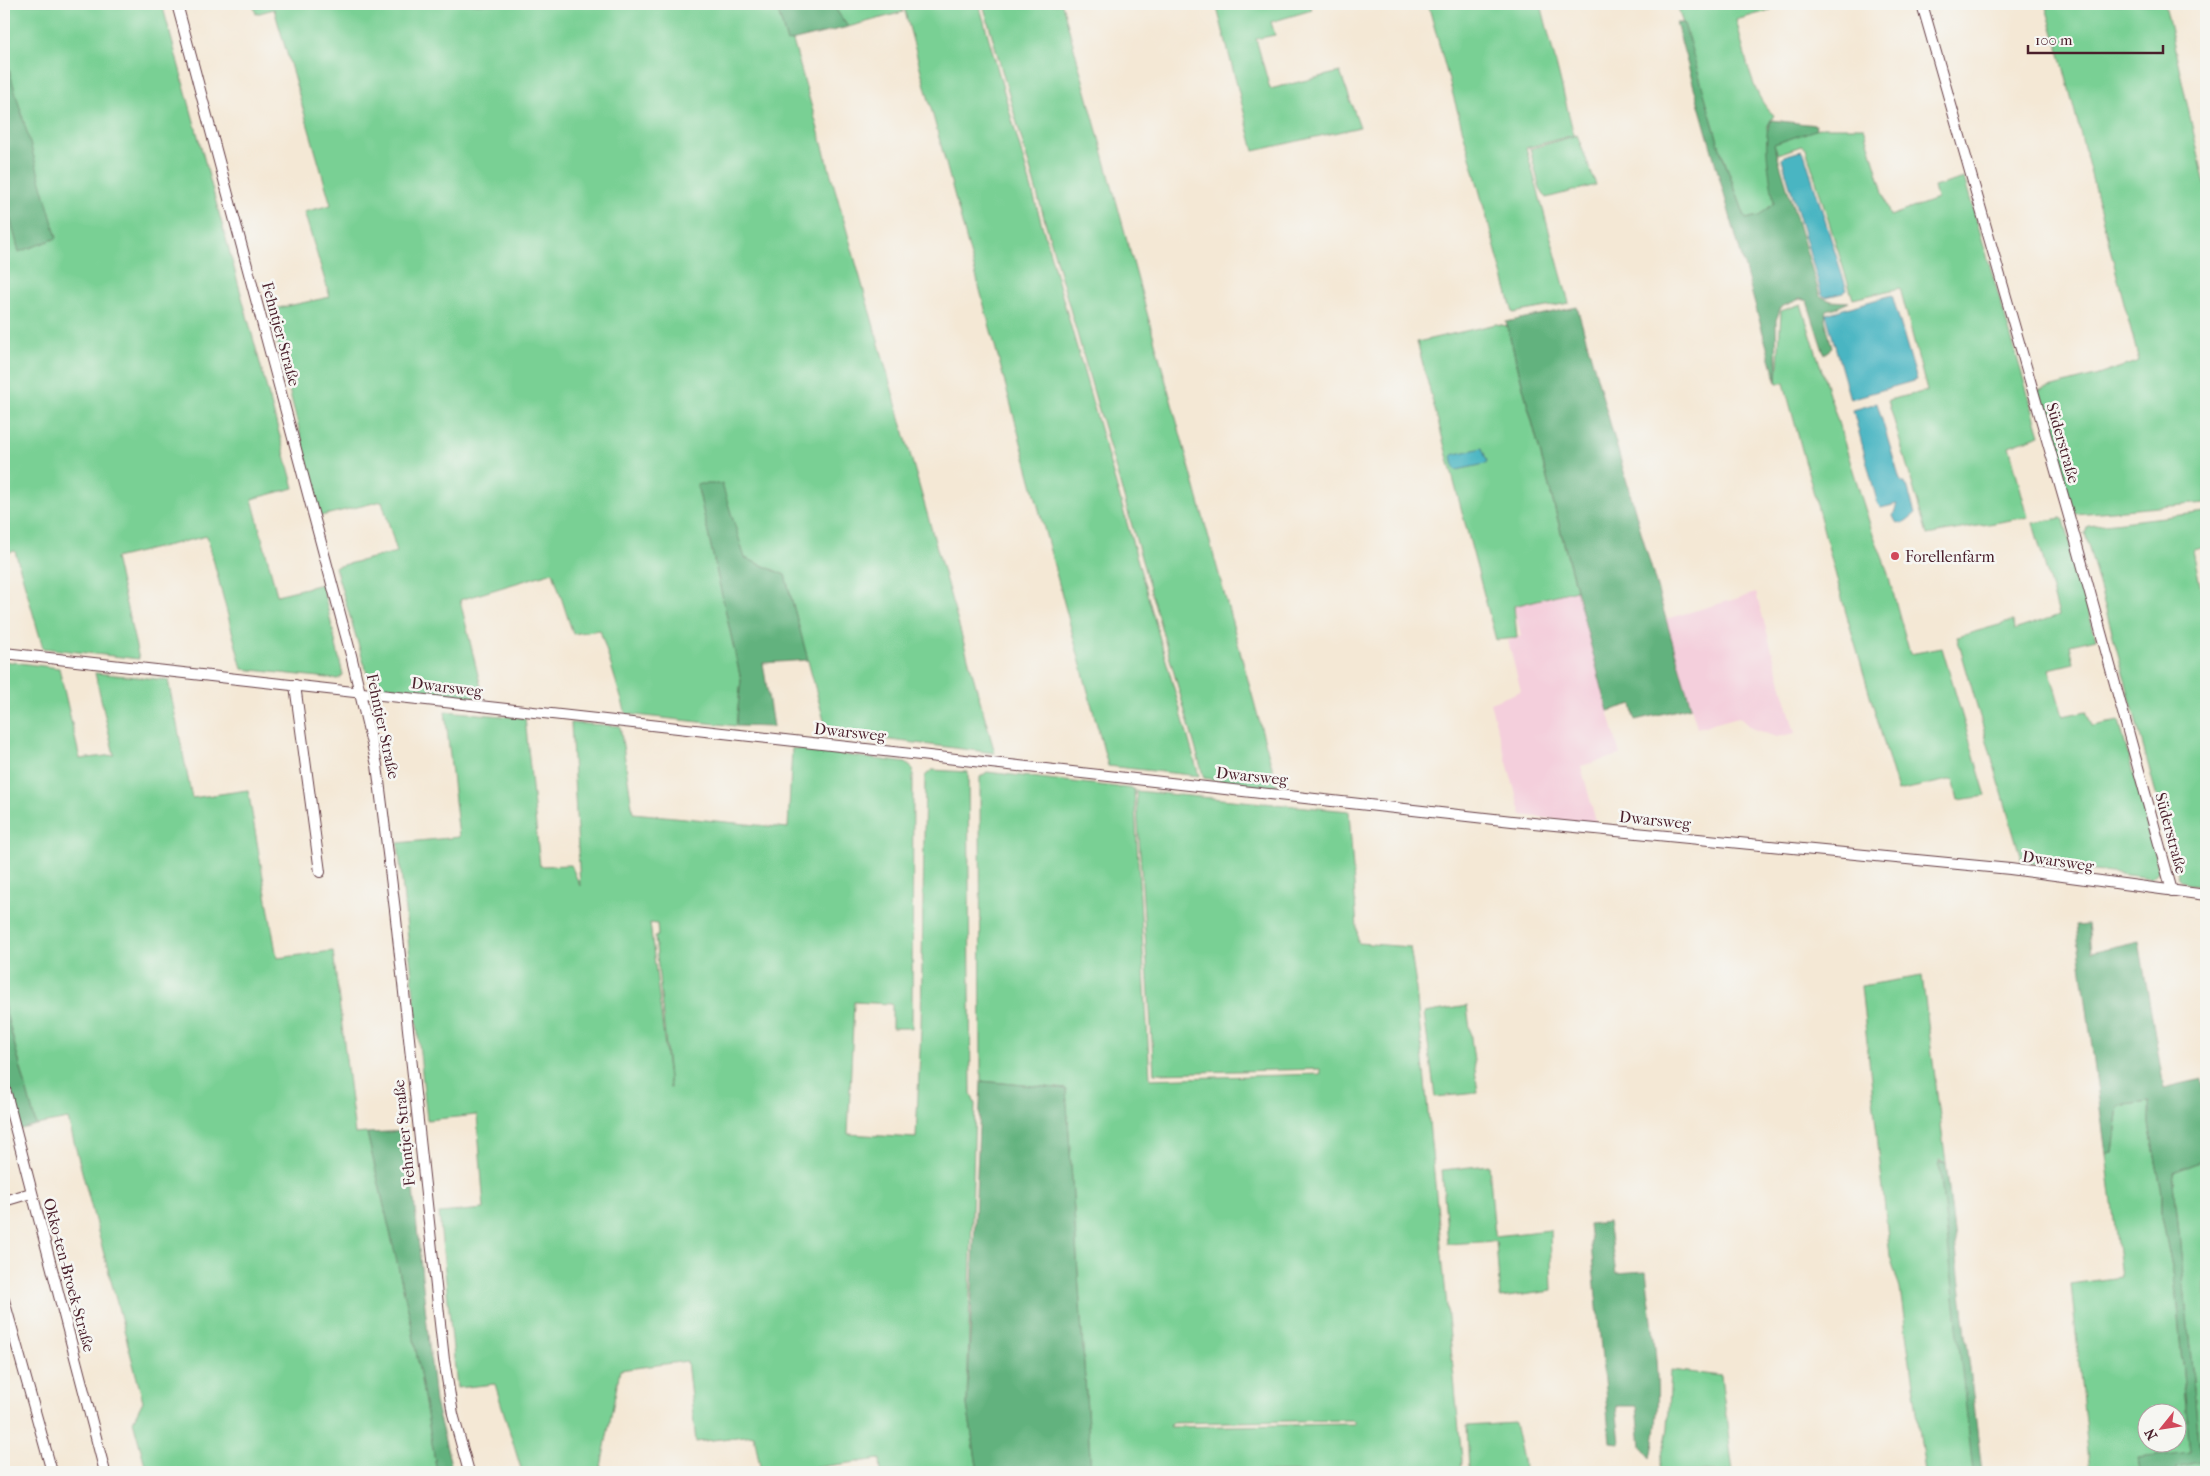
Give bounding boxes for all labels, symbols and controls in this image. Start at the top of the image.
scale bar [2028,22,2162,54]
text: 100 m [2035,31,2073,49]
street label: Fehntjer Straße [258,280,304,388]
street label: Süderstraße [2042,400,2084,486]
place label: Forellenfarm [1905,547,1995,566]
marker: Forellenfarm [1889,550,1901,562]
street label: Fehntjer Straße [363,672,403,781]
street label: Dwarsweg [410,673,484,701]
street label: Dwarsweg [813,719,887,745]
street label: Dwarsweg [1215,763,1289,789]
street label: Süderstraße [2151,790,2191,876]
street label: Dwarsweg [1618,807,1692,833]
street label: Dwarsweg [2021,847,2095,875]
street label: Fehntjer Straße [389,1079,419,1187]
street label: Okko-ten-Broek-Straße [39,1196,99,1354]
north arrow [2138,1404,2188,1454]
text: N [2141,1425,2161,1443]

